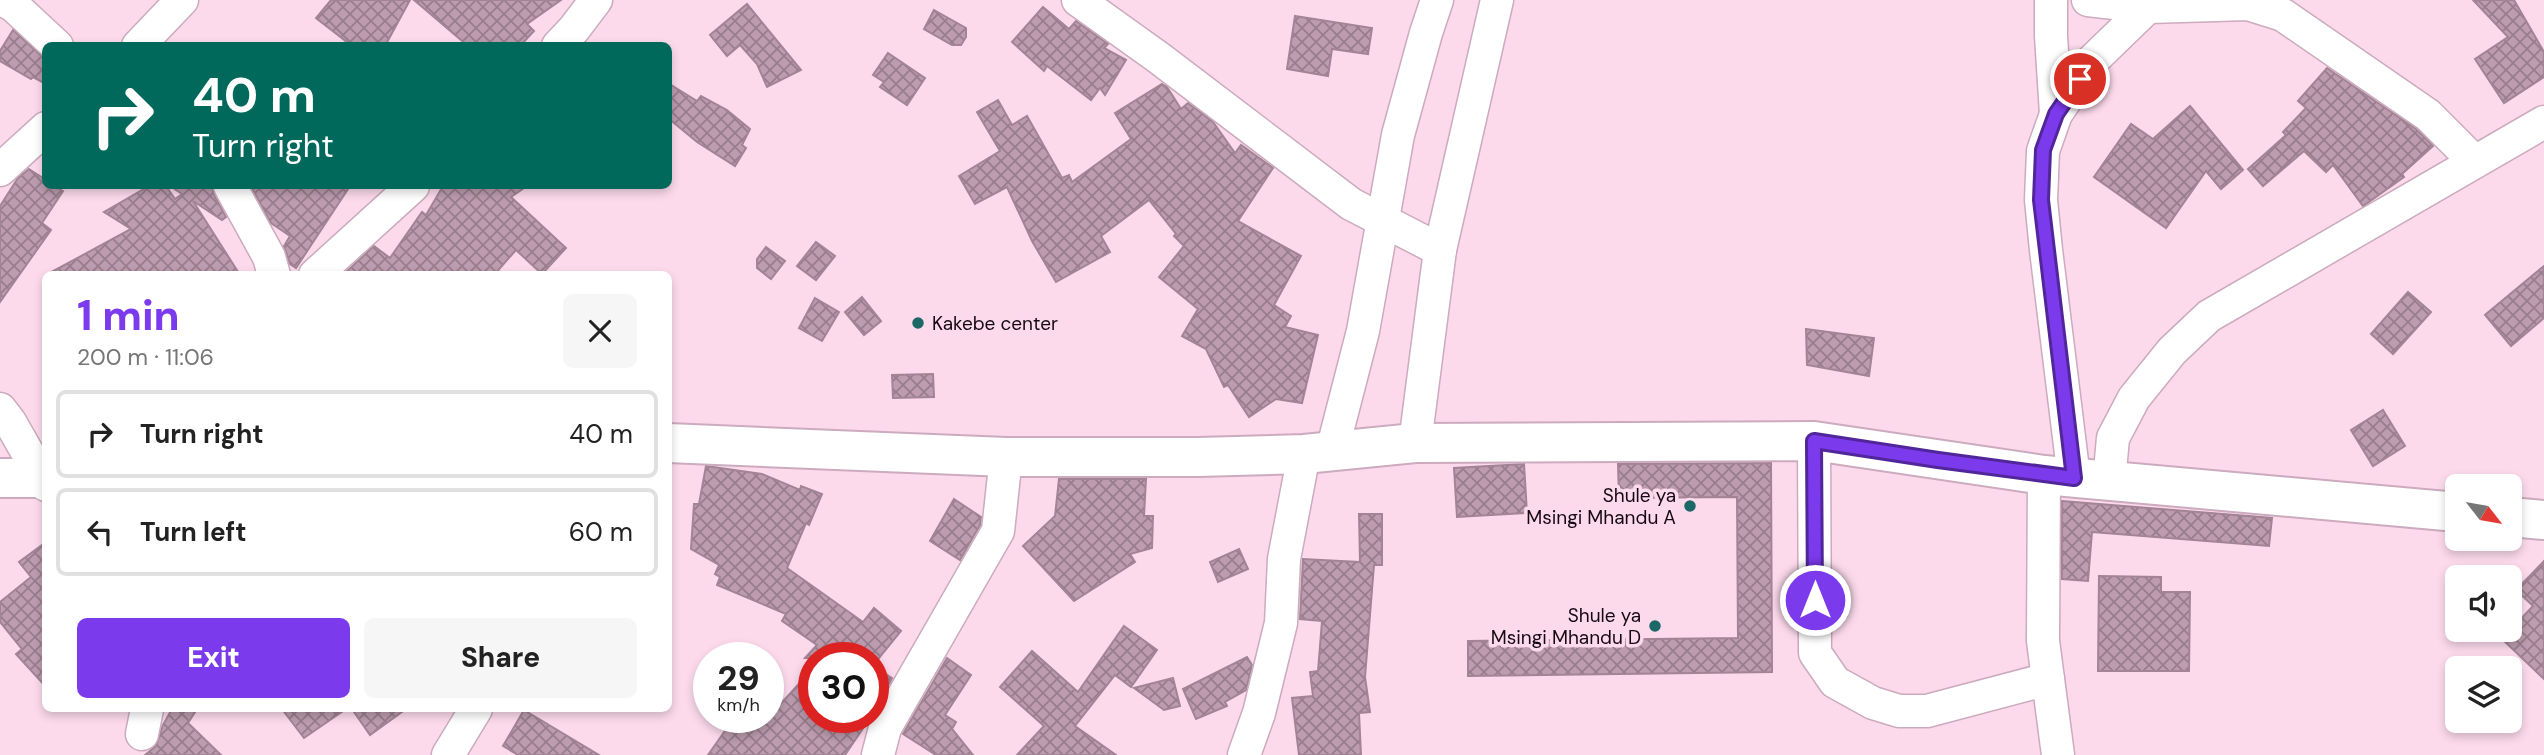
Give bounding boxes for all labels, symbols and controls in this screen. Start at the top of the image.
pin [2050,49,2110,109]
icon: arrive [2061,60,2099,98]
text: 40 m [192,63,316,127]
icon: right [77,70,168,161]
text: Turn right [192,125,334,167]
text: 1 min [77,288,180,343]
button: close [563,294,637,368]
place label: Kakebe center [932,311,1058,336]
marker: Kakebe center [910,315,926,331]
text: 200 m · 11:06 [77,342,214,372]
icon: right [81,415,119,453]
text: Turn right [140,417,264,451]
text: 40 m [569,417,633,451]
north arrow [2445,474,2522,551]
map controls [2445,474,2522,733]
place label: Shule ya Msingi Mhandu A [1526,483,1676,530]
marker: Shule ya Msingi Mhandu A [1682,498,1698,514]
icon: left [81,513,119,551]
text: Turn left [140,515,247,549]
text: 60 m [569,515,633,549]
position arrow [1778,563,1852,637]
button: sound [2445,565,2522,642]
place label: Shule ya Msingi Mhandu D [1491,603,1641,650]
button: Exit [77,618,350,698]
button: Share [364,618,637,698]
marker: Shule ya Msingi Mhandu D [1647,618,1663,634]
speed limit sign: 30 [798,642,889,733]
text: 29 [717,655,760,701]
button: layers [2445,656,2522,733]
text: km/h [717,693,760,717]

